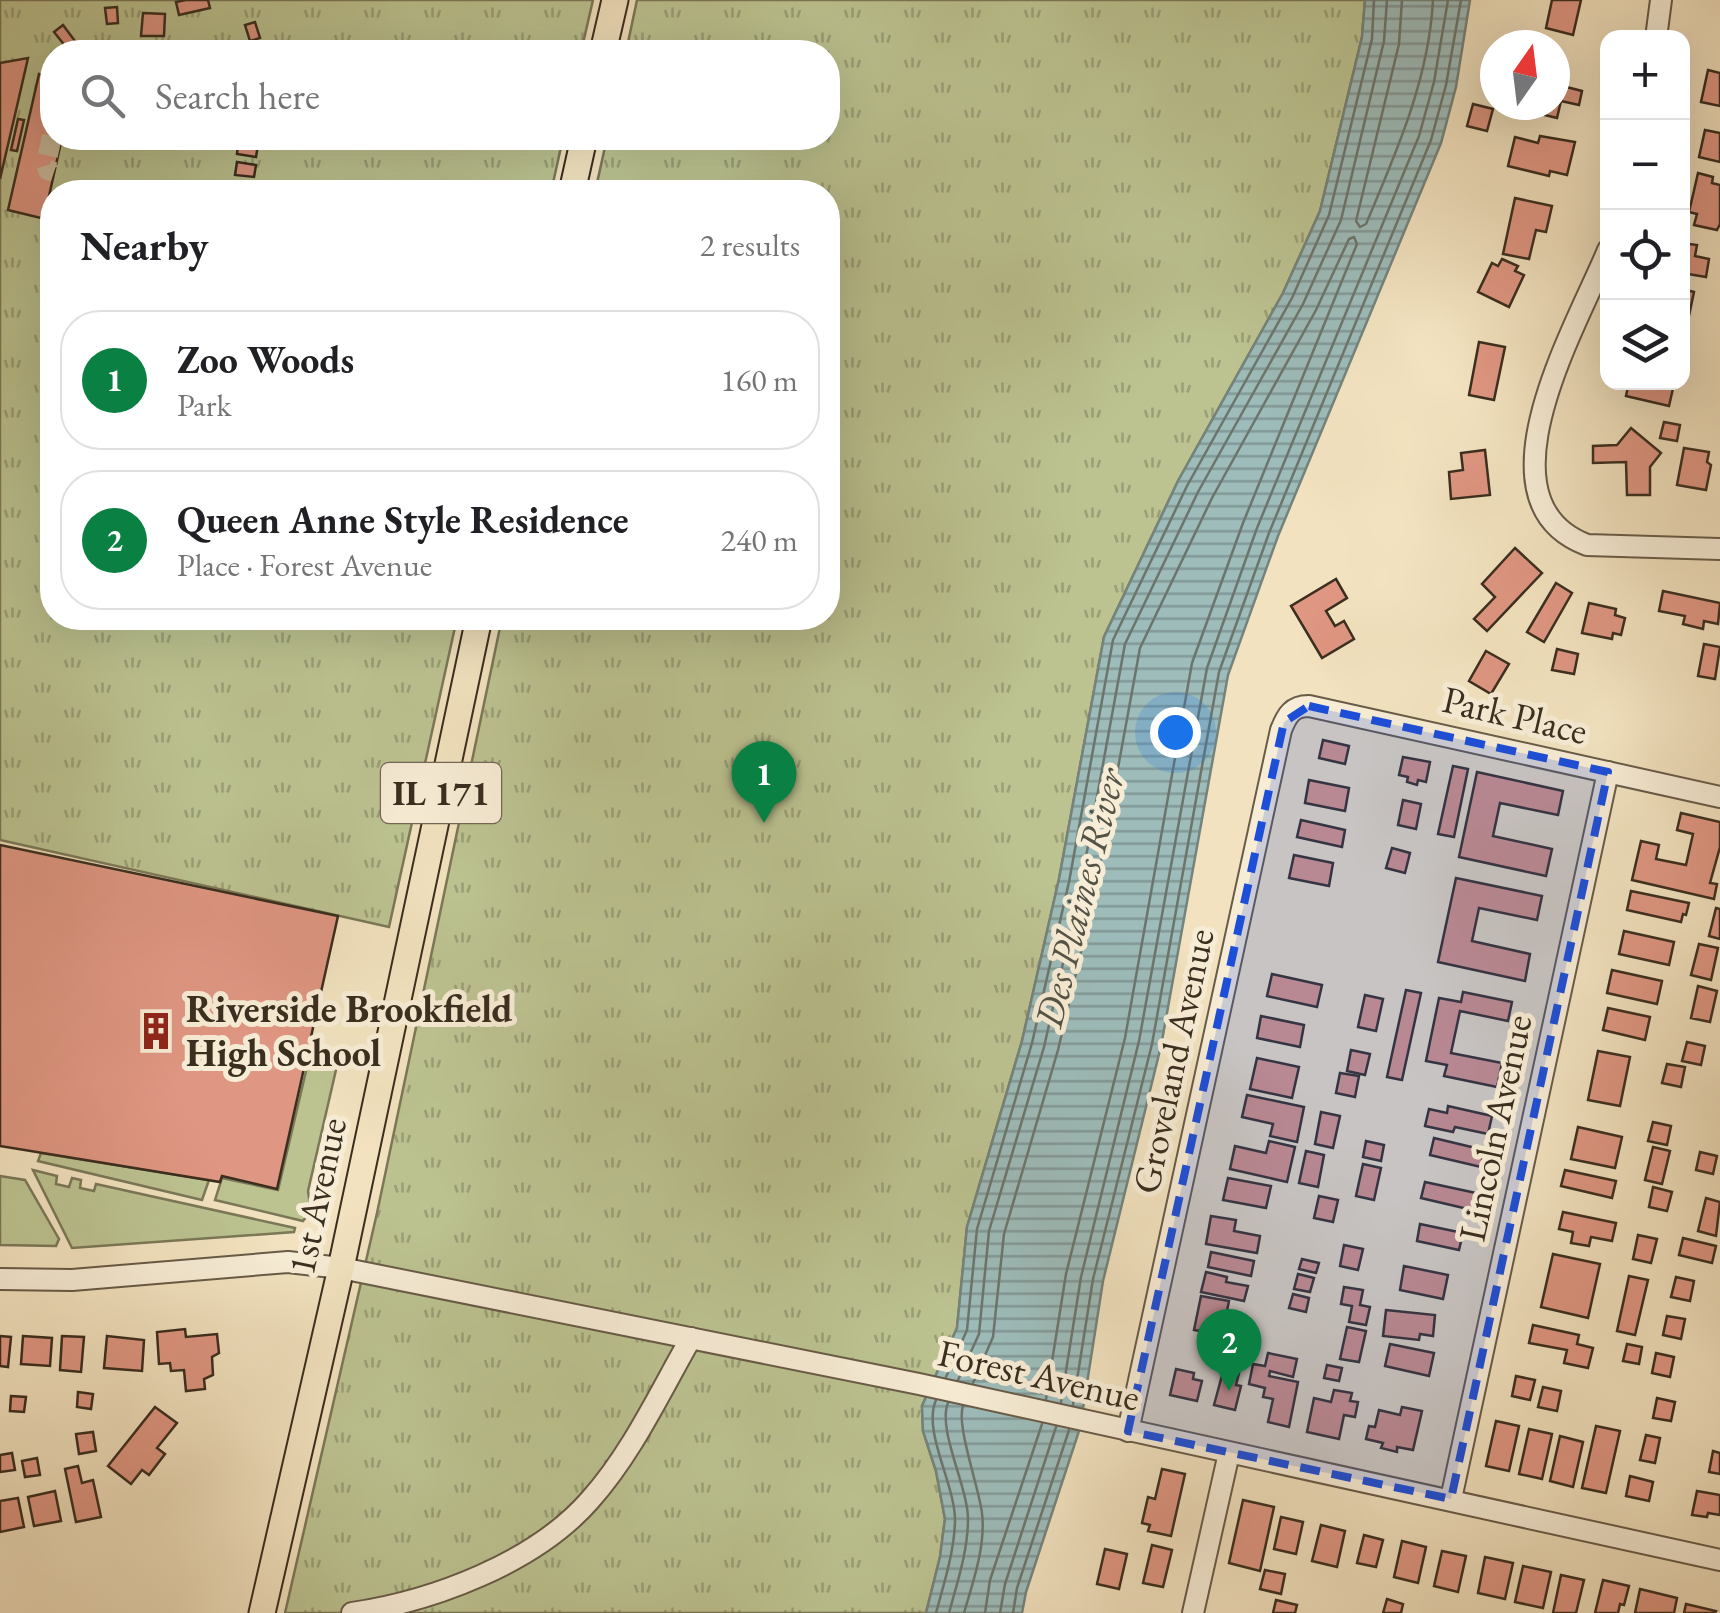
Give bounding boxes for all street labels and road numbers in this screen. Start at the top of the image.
street label: Park Place [1438,674,1592,755]
road number: IL 171 [381,763,501,823]
street label: Groveland Avenue [1121,924,1224,1198]
street label: Lincoln Avenue [1447,1010,1542,1246]
street label: 1st Avenue [276,1113,357,1279]
street label: Forest Avenue [933,1328,1145,1422]

